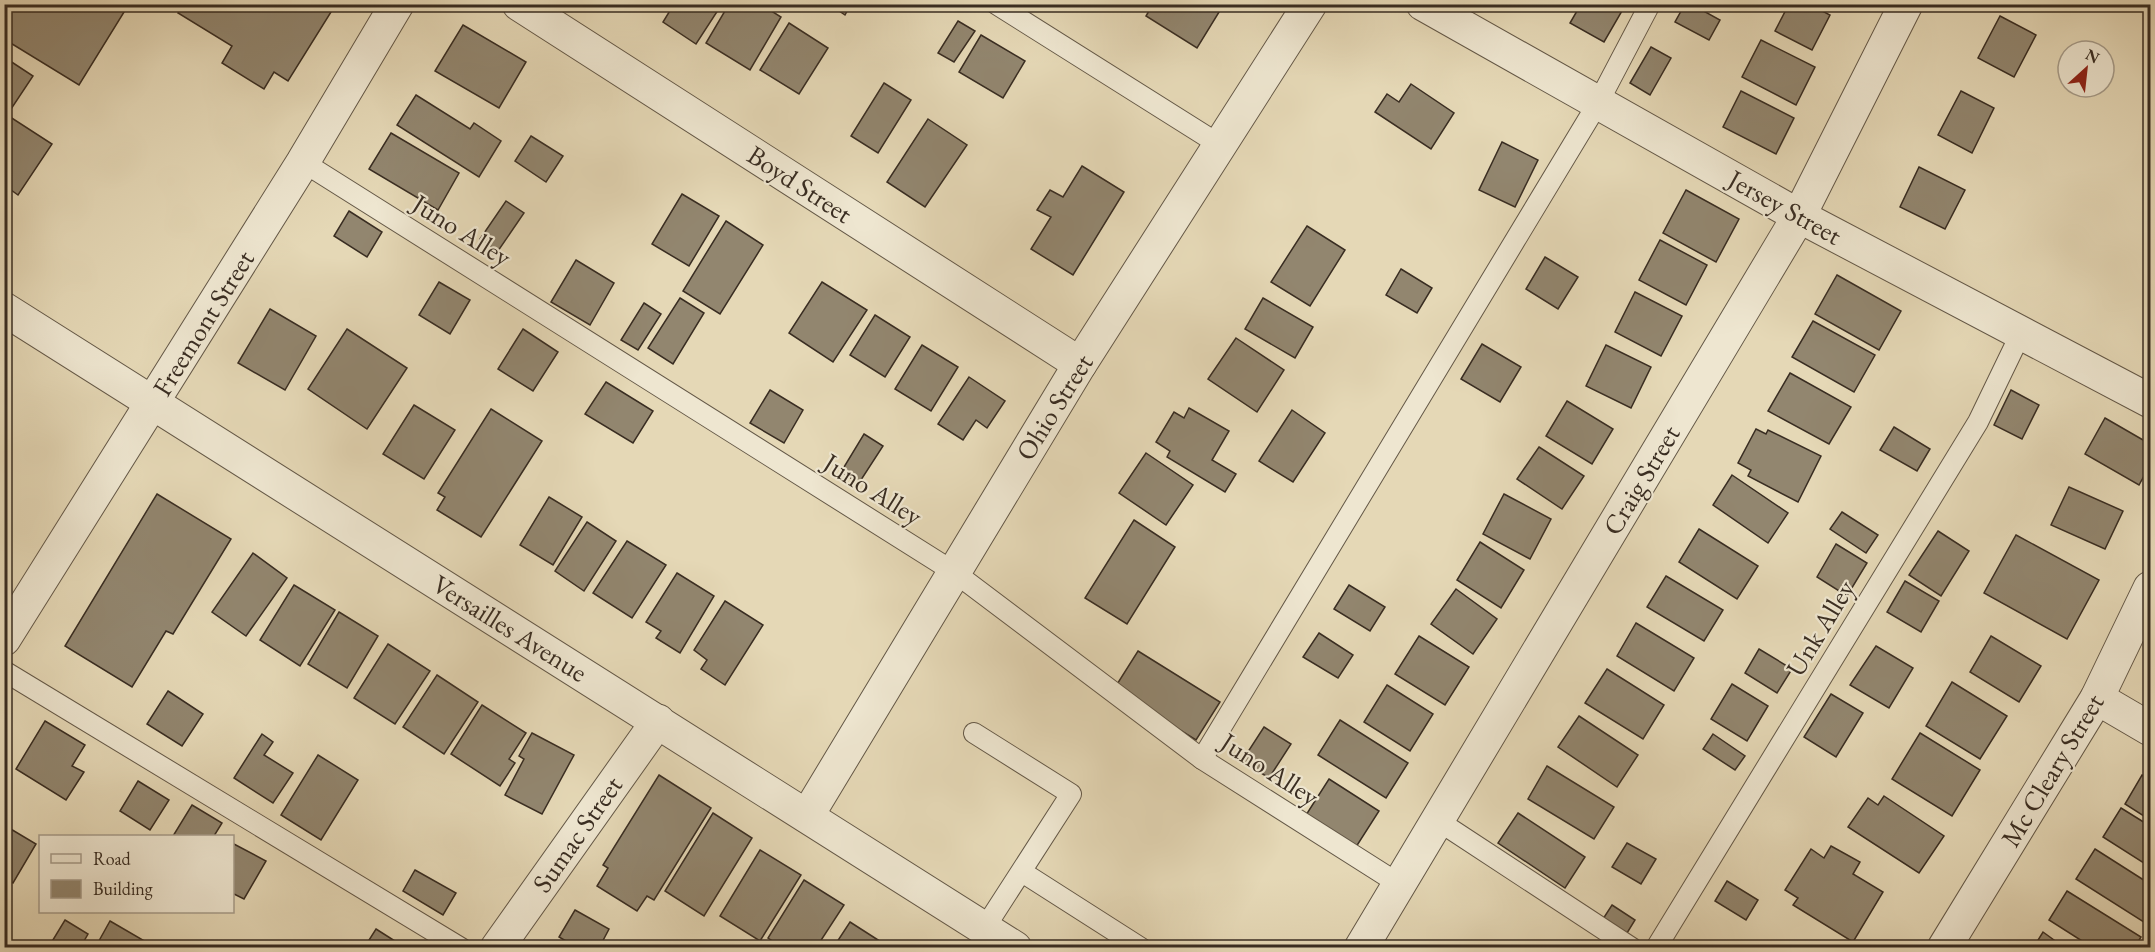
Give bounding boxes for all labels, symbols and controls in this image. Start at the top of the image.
north arrow [2056,39,2116,99]
text: N [2082,44,2103,68]
street label: Boyd Street [741,137,859,231]
street label: Jersey Street [1720,161,1848,253]
street label: Juno Alley [404,185,518,274]
street label: Freemont Street [144,243,262,402]
street label: Ohio Street [1008,347,1101,467]
street label: Craig Street [1595,418,1688,541]
street label: Juno Alley [815,444,929,533]
street label: Versailles Avenue [426,566,594,690]
street label: Unk Alley [1778,573,1862,683]
street label: Mc Cleary Street [1993,687,2112,853]
street label: Juno Alley [1212,723,1326,814]
street label: Sumac Street [524,769,630,899]
legend [39,835,234,913]
text: Road [93,847,132,870]
text: Building [93,877,153,900]

